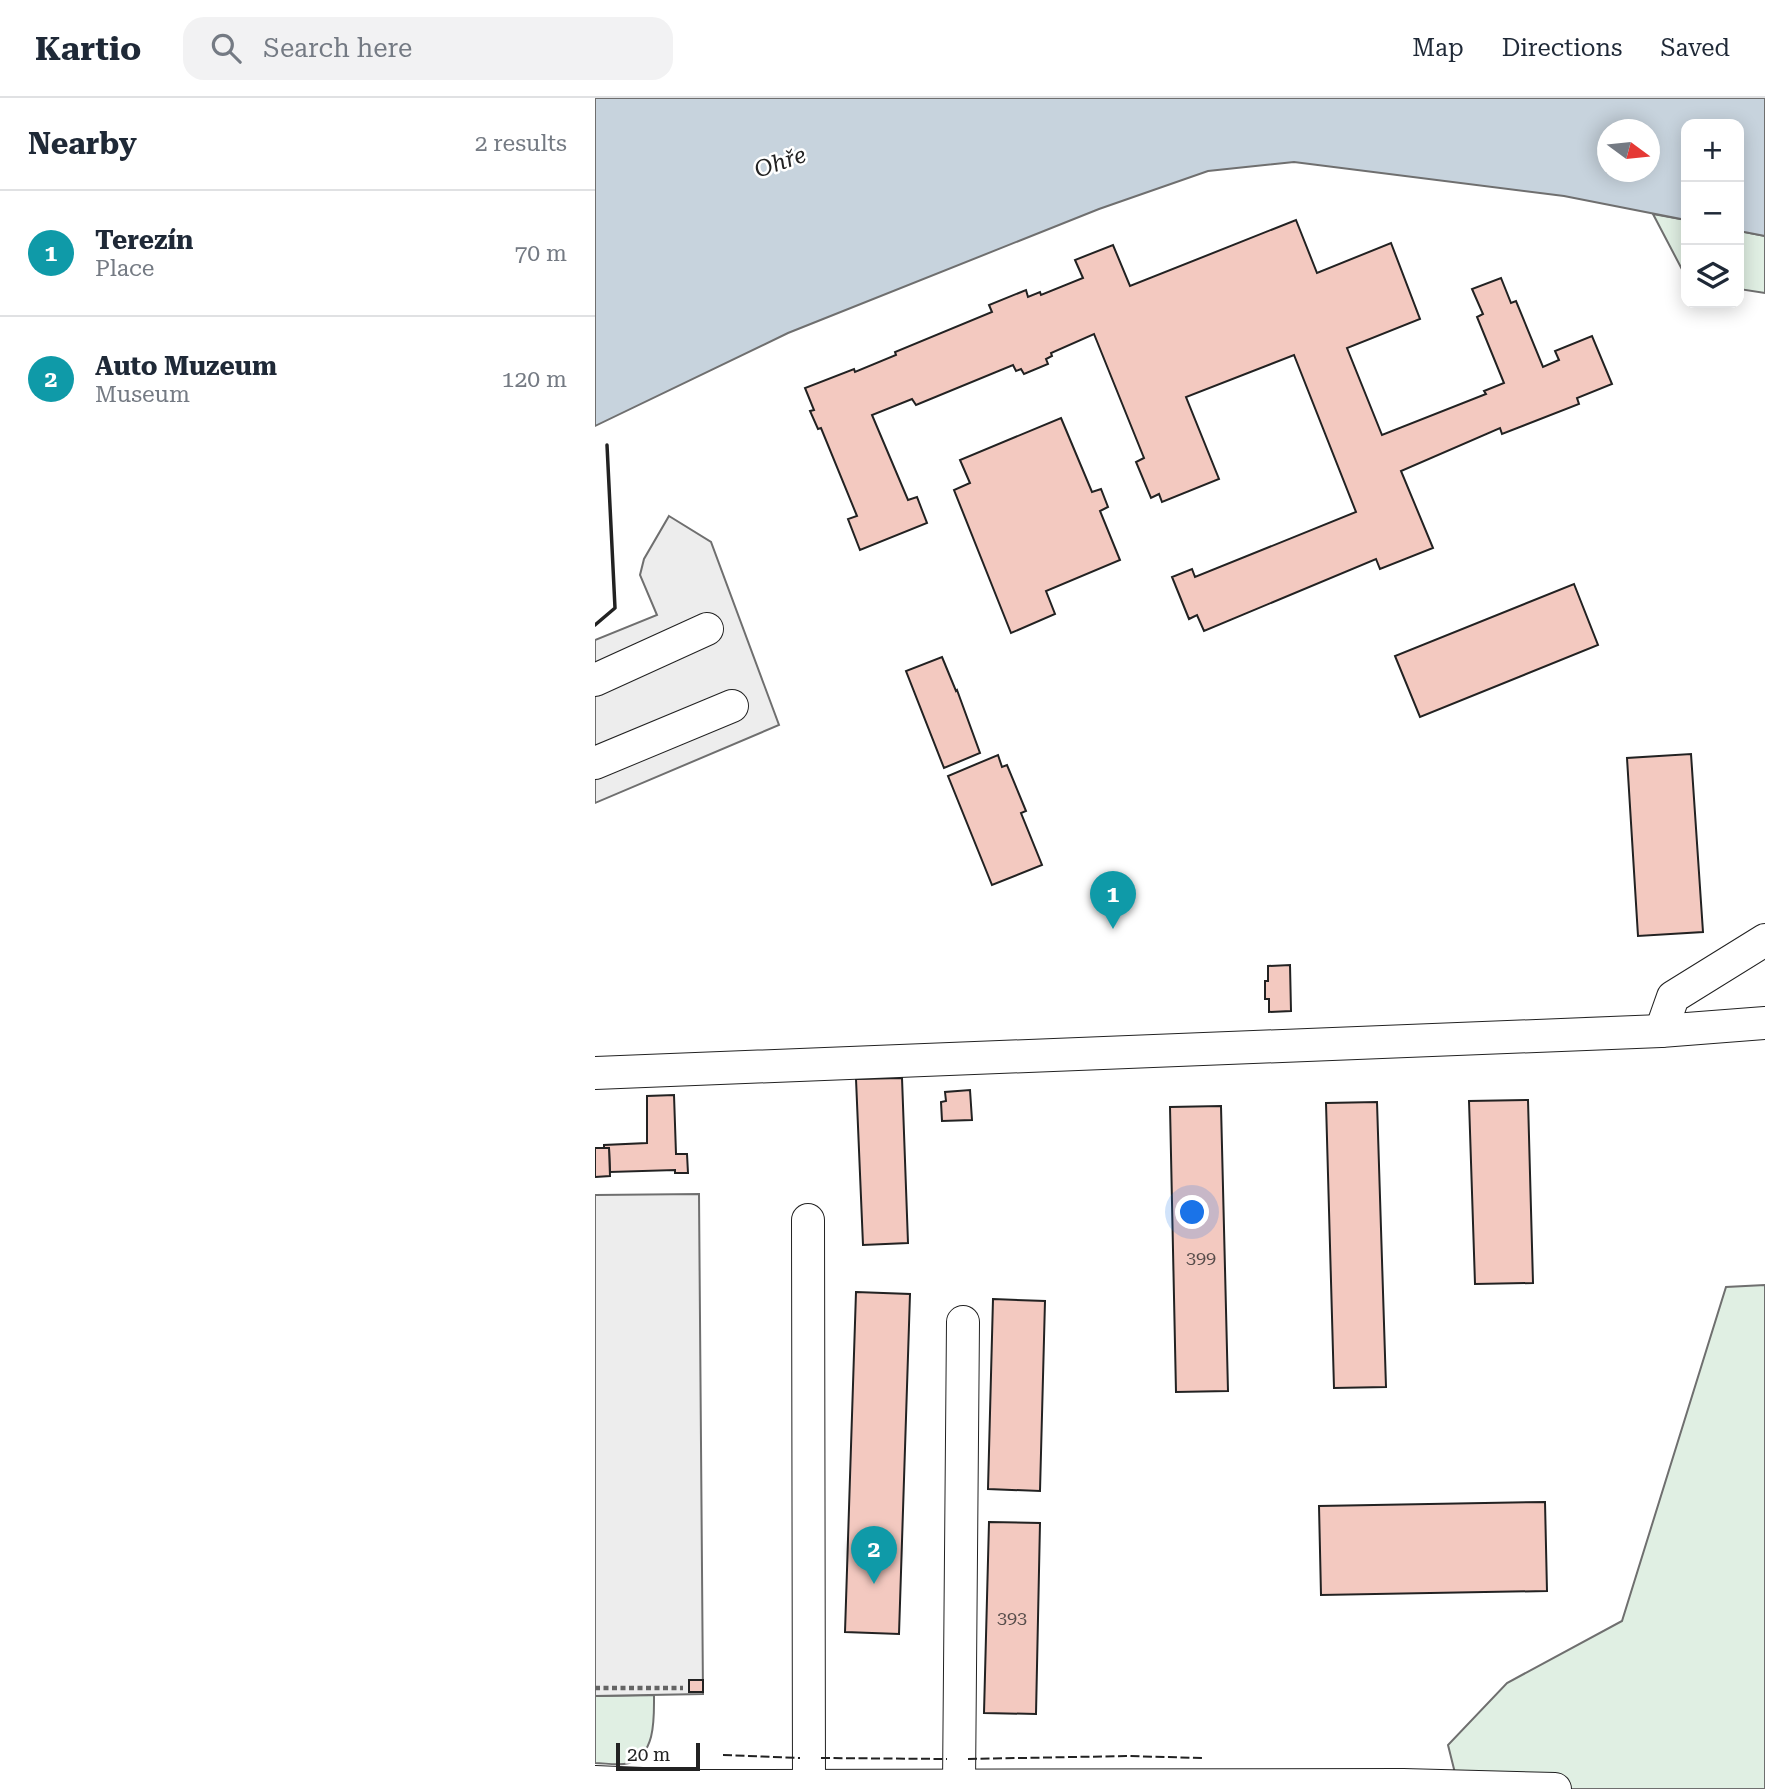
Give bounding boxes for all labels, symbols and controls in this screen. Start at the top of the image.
search box [183,17,673,80]
text: Kartio [35,29,141,68]
icon: search [207,29,245,67]
text: Search here [263,33,412,63]
text: Map [1412,34,1464,62]
text: Directions [1502,34,1622,62]
text: Saved [1660,34,1730,62]
north arrow [1597,119,1660,182]
map controls [1681,119,1744,308]
button: + [1681,119,1744,182]
text: Nearby [28,126,137,161]
text: 2 results [475,130,567,157]
water label: Ohře [751,141,809,184]
button: − [1681,182,1744,245]
text: Terezín [95,225,194,255]
text: 1 [45,240,57,267]
text: 70 m [514,240,567,267]
button: layers [1681,245,1744,308]
text: Place [95,255,154,282]
text: Auto Muzeum [95,351,277,381]
text: 2 [45,366,57,393]
text: 120 m [502,366,567,393]
text: Museum [95,381,190,408]
pin: 1 [1090,871,1136,929]
your location [1175,1195,1209,1229]
house number: 399 [1186,1247,1216,1268]
pin: 2 [851,1526,897,1584]
house number: 393 [997,1607,1027,1628]
scale bar [616,1740,700,1772]
text: 20 m [627,1743,670,1766]

